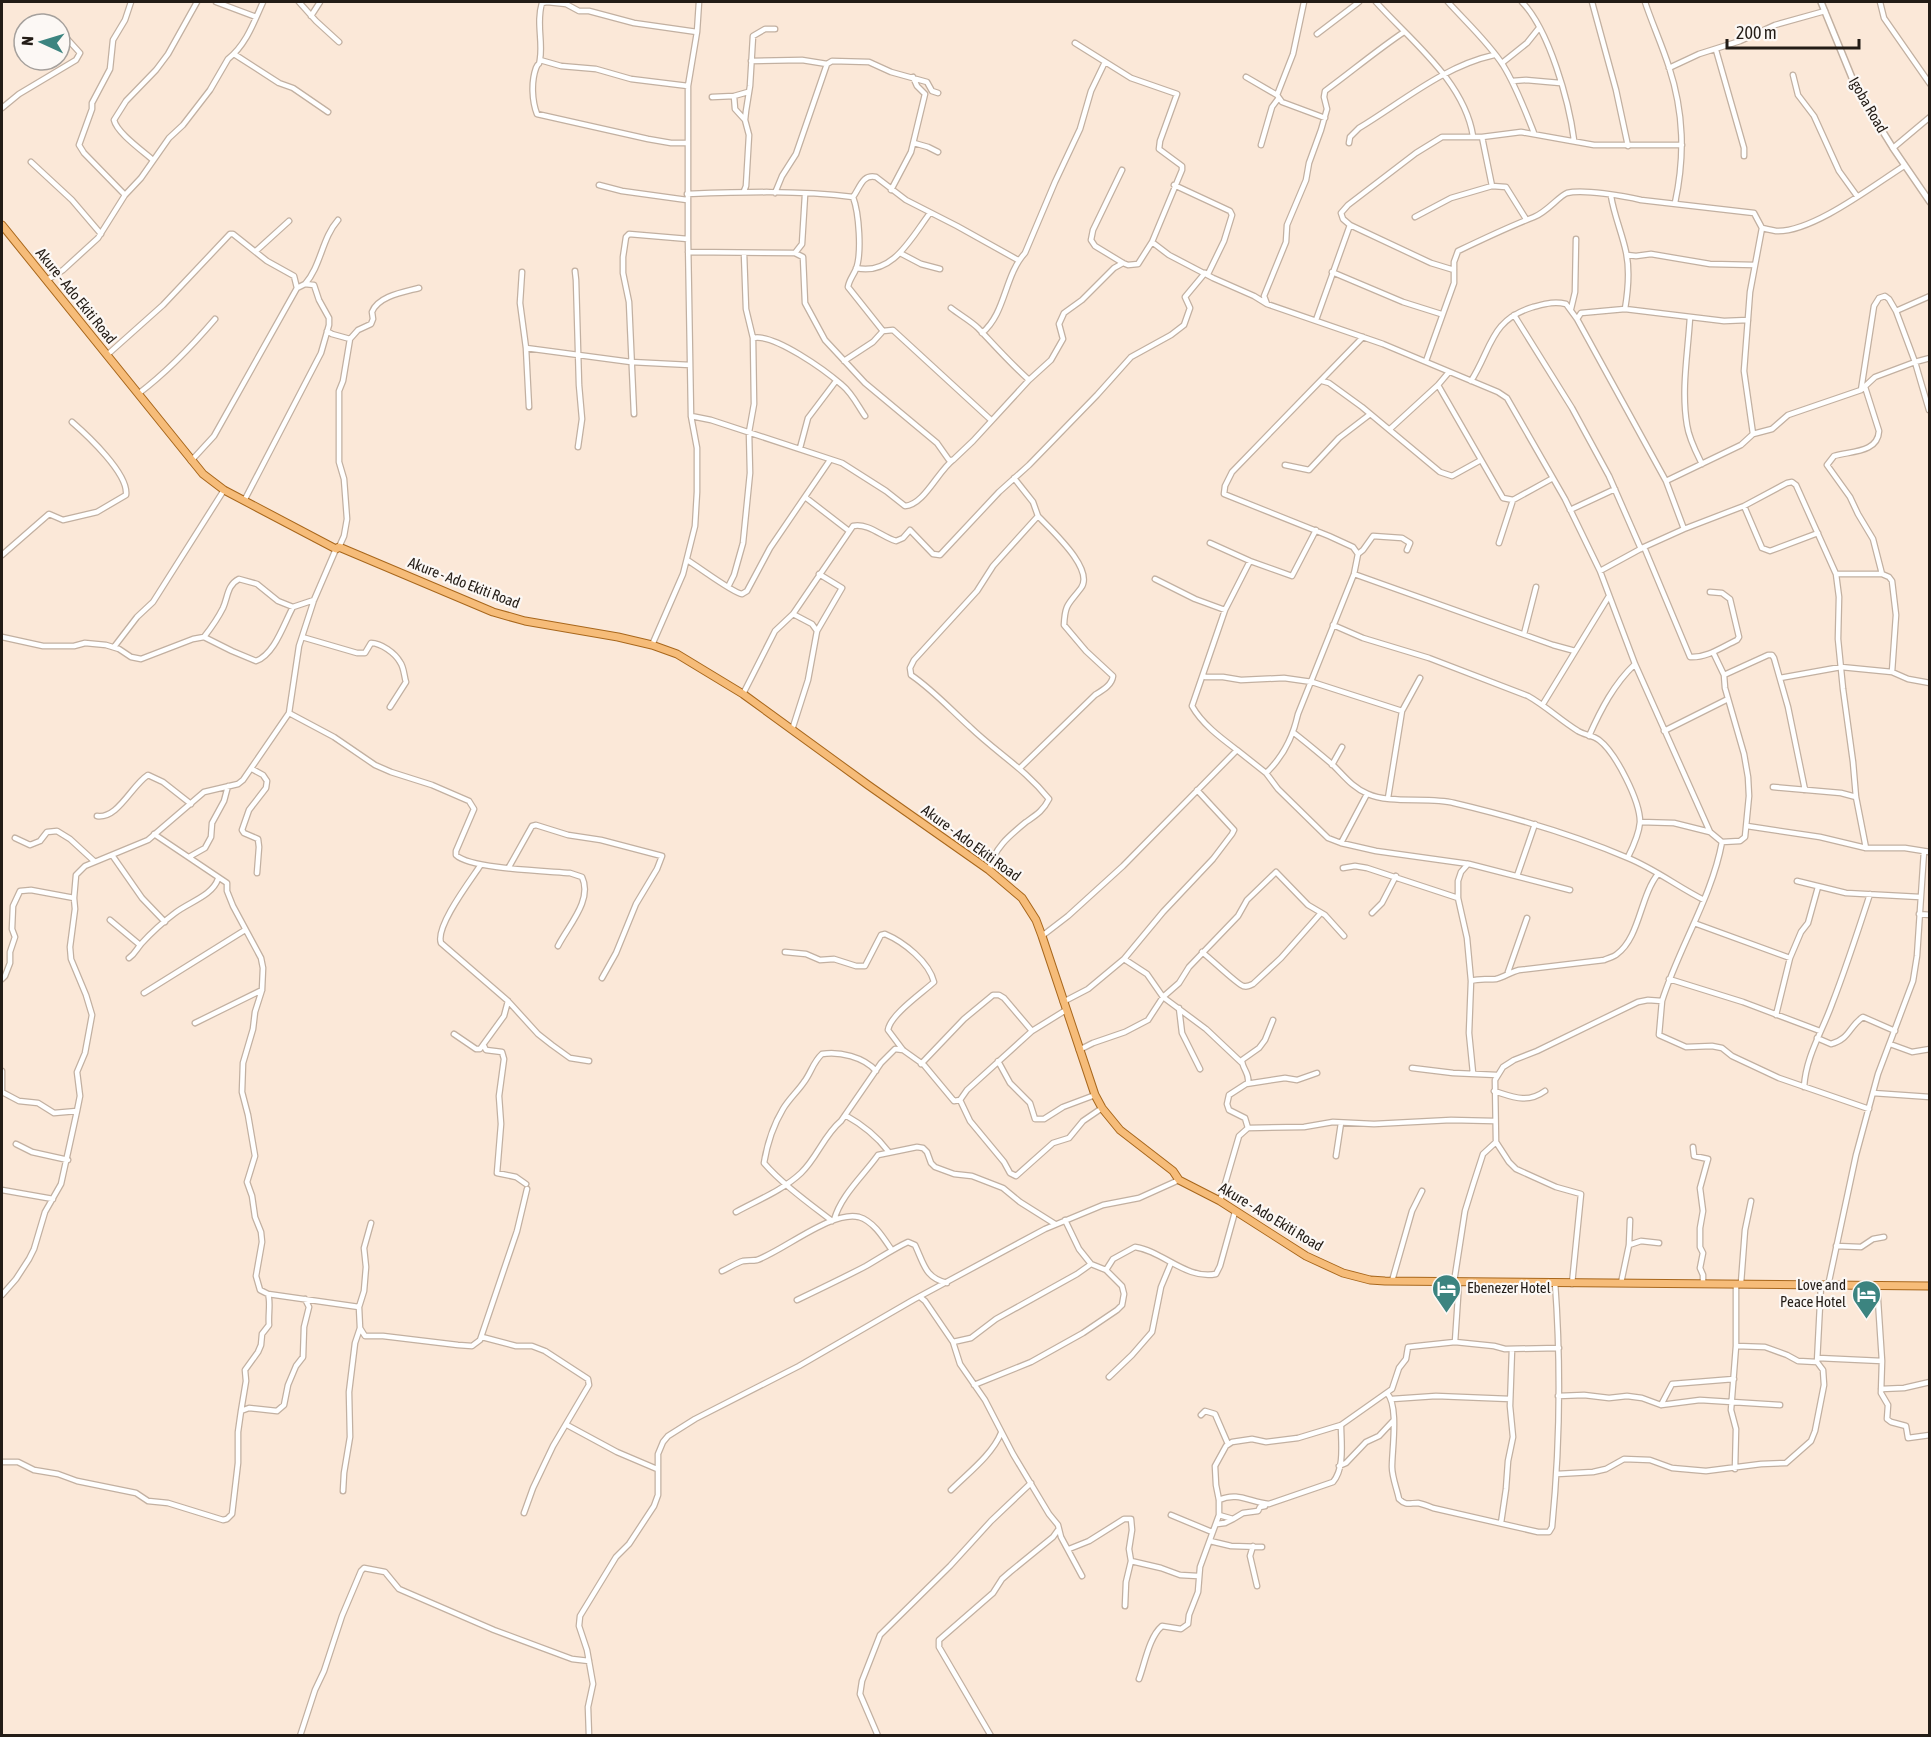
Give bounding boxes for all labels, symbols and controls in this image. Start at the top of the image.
north arrow [12,12,72,72]
scale bar [1727,12,1859,50]
text: 200 m [1736,22,1777,43]
text: N [18,36,36,46]
street label: Igoba Road [1846,74,1891,136]
street label: Akure - Ado Ekiti Road [33,244,120,347]
street label: Akure - Ado Ekiti Road [406,553,522,612]
street label: Akure - Ado Ekiti Road [918,801,1024,884]
street label: Akure - Ado Ekiti Road [1216,1179,1326,1254]
hotel icon: Ebenezer Hotel [1430,1272,1462,1314]
place label: Love and Peace Hotel [1780,1276,1846,1310]
hotel icon: Love and Peace Hotel [1851,1278,1883,1320]
place label: Ebenezer Hotel [1467,1279,1551,1296]

